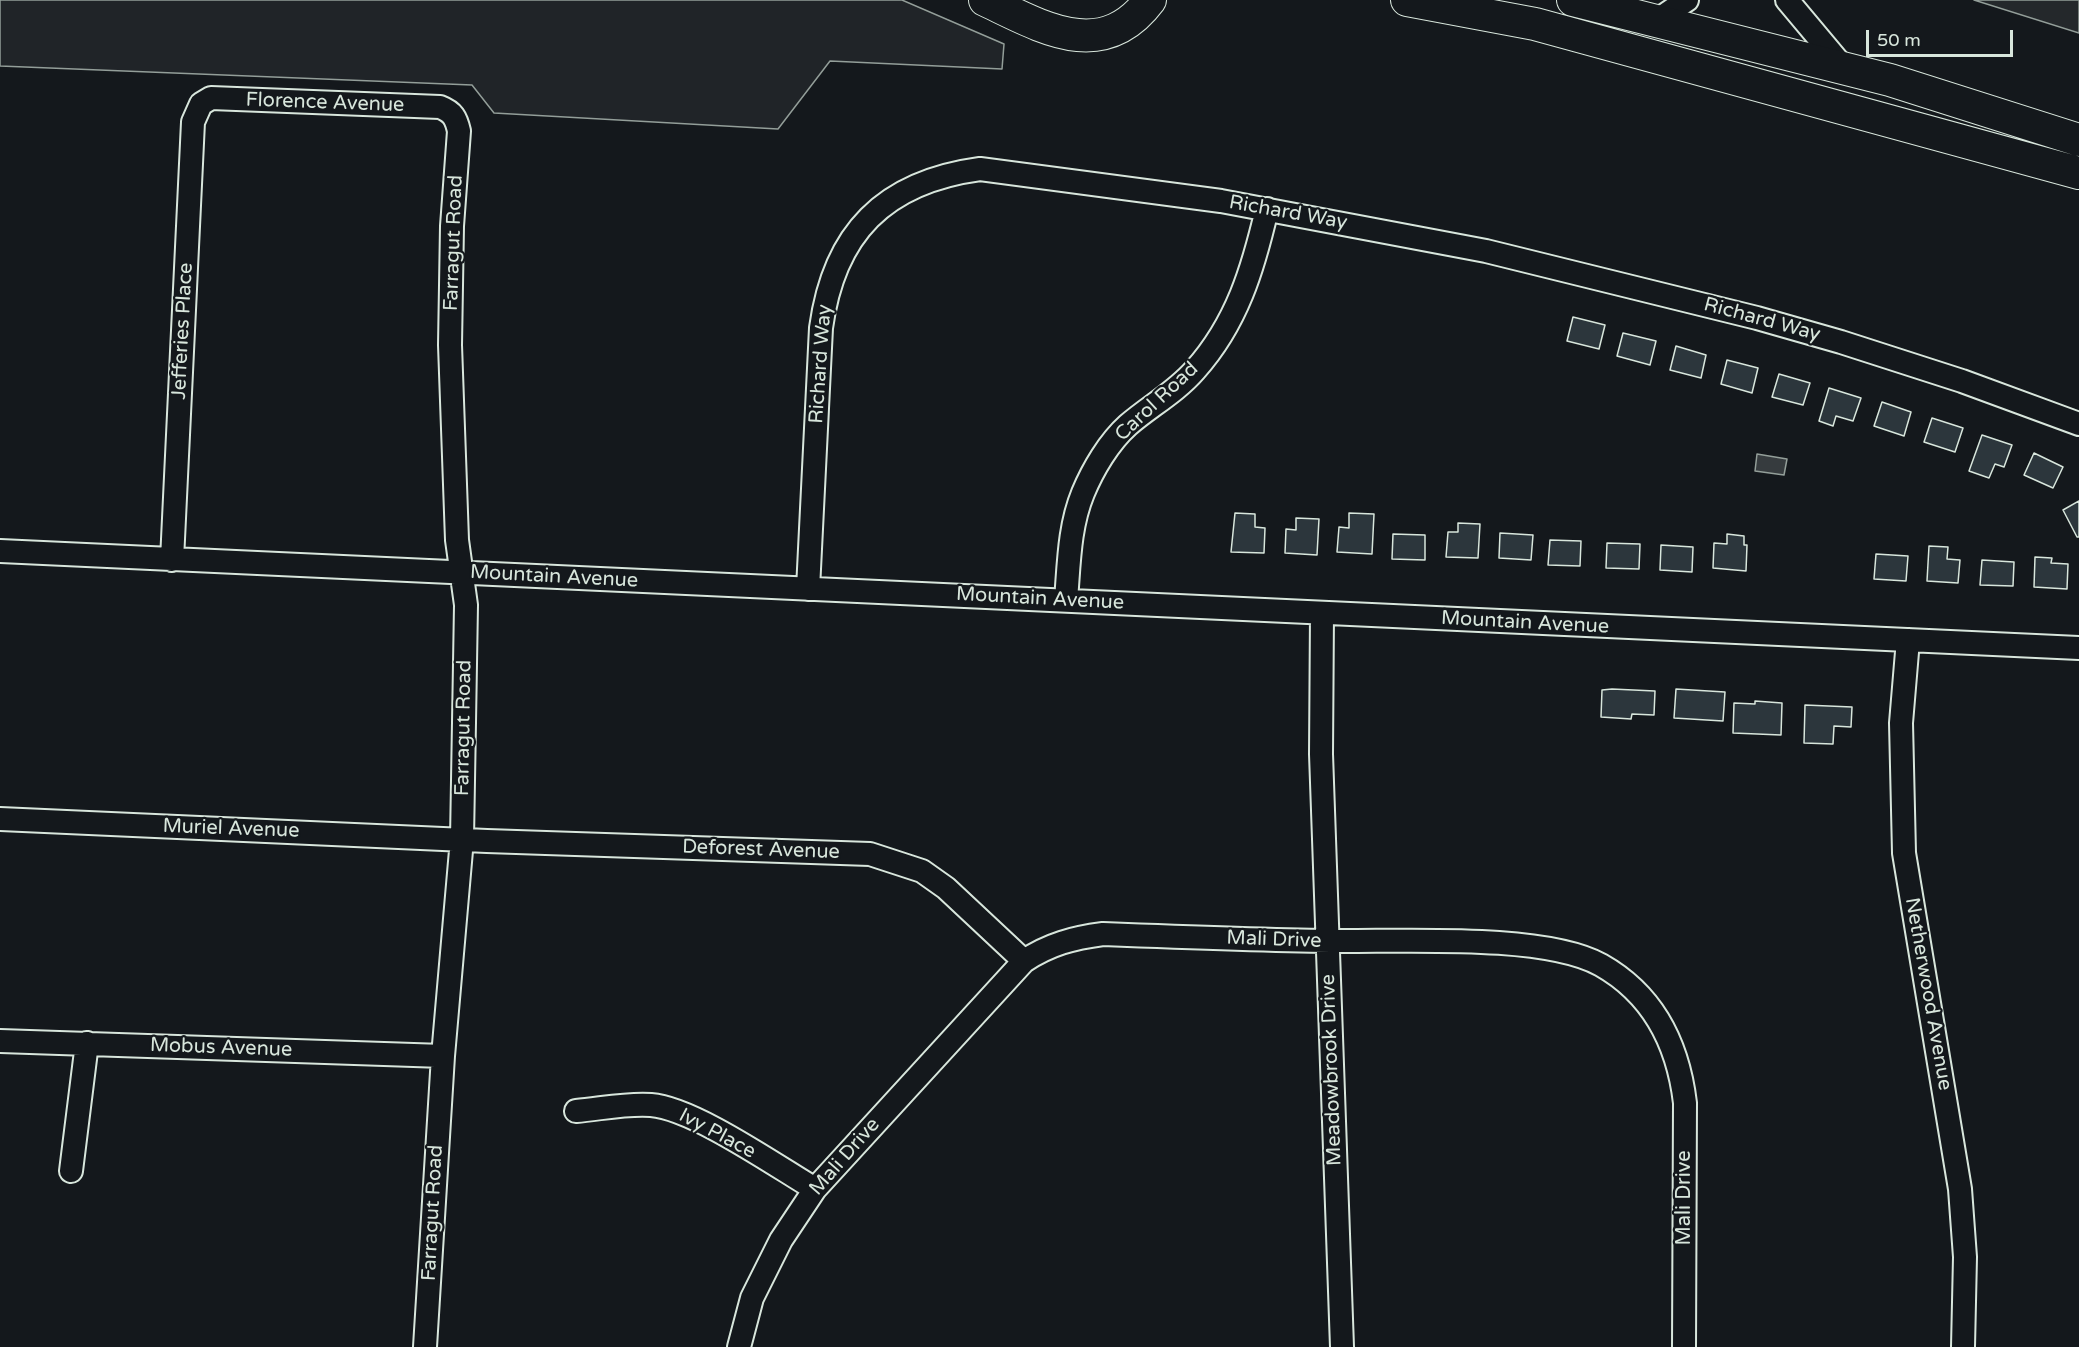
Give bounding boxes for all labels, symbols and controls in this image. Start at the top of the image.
scale bar [1869,18,2016,56]
text: 50 m [1877,29,1921,51]
street label: Florence Avenue [245,88,405,118]
street label: Farragut Road [440,174,468,312]
street label: Richard Way [1227,191,1349,235]
street label: Jefferies Place [167,262,199,400]
street label: Richard Way [1701,293,1823,347]
street label: Richard Way [805,303,837,425]
street label: Carol Road [1110,357,1204,447]
street label: Mountain Avenue [469,561,639,593]
street label: Mountain Avenue [955,583,1125,615]
street label: Mountain Avenue [1440,607,1610,639]
street label: Farragut Road [451,660,477,796]
street label: Muriel Avenue [162,815,300,843]
street label: Deforest Avenue [682,835,840,865]
street label: Netherwood Avenue [1899,896,1957,1092]
street label: Mali Drive [1226,926,1322,954]
street label: Meadowbrook Drive [1317,974,1347,1166]
street label: Mobus Avenue [149,1034,293,1062]
street label: Ivy Place [675,1104,759,1164]
street label: Mali Drive [805,1113,885,1201]
street label: Farragut Road [417,1144,449,1282]
street label: Mali Drive [1673,1151,1697,1245]

